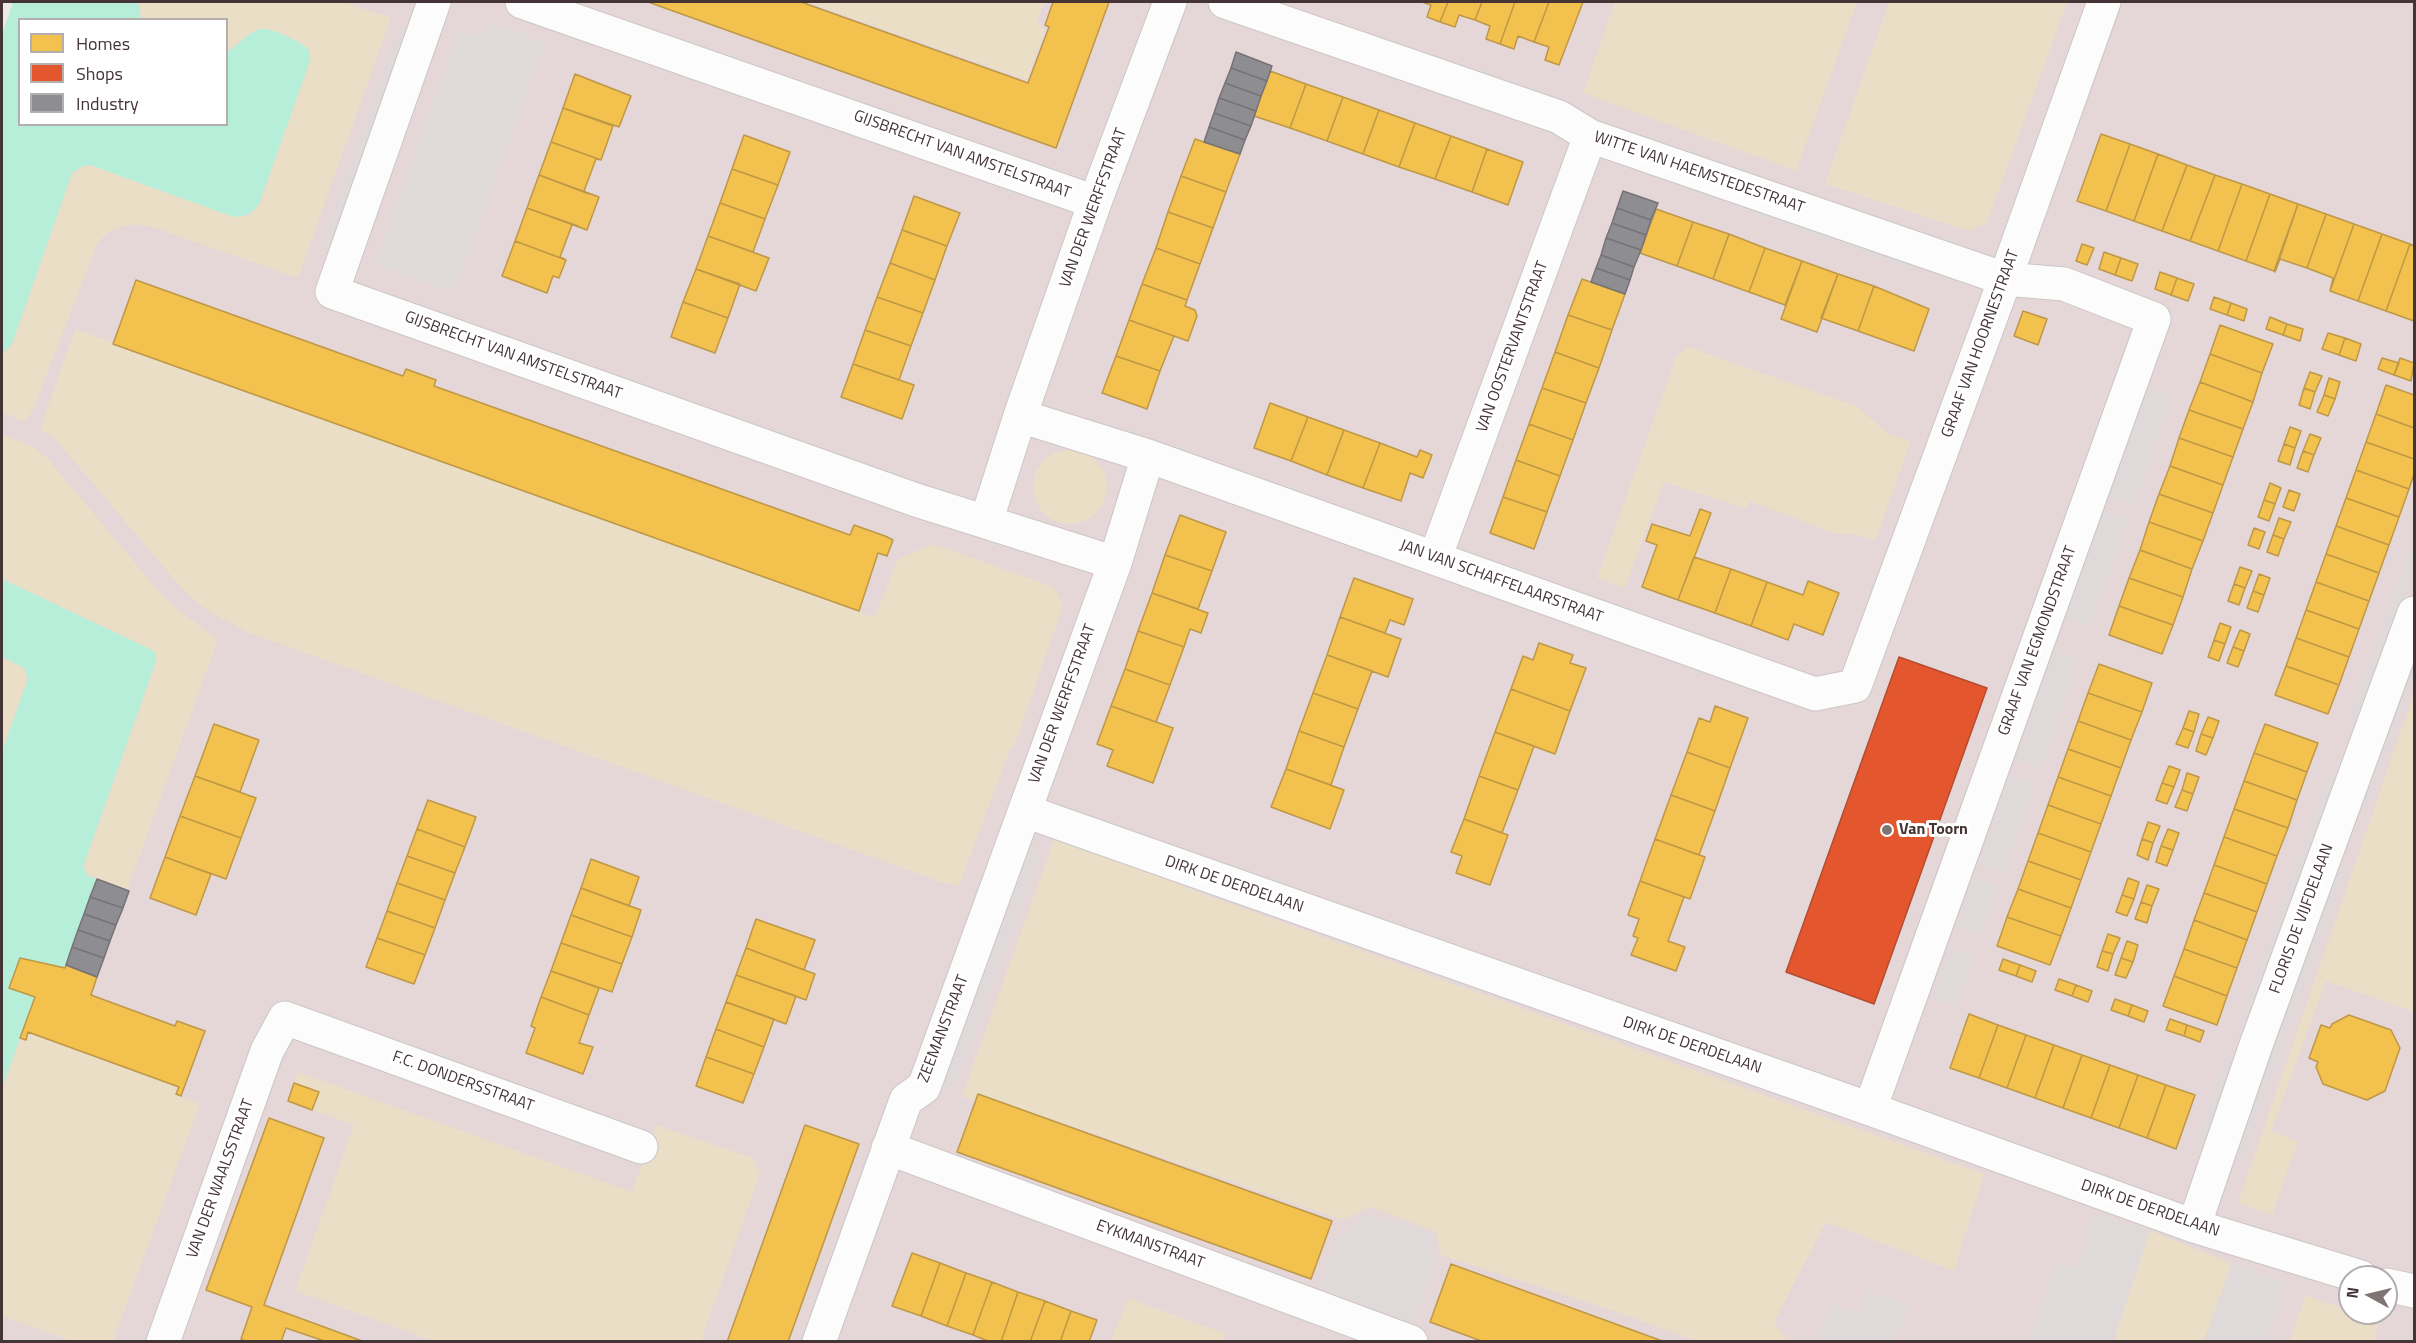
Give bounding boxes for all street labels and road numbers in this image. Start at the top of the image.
street label: GIJSBRECHT VAN AMSTELSTRAAT [851,107,1073,203]
street label: VAN DER WERFFSTRAAT [1056,126,1132,290]
street label: WITTE VAN HAEMSTEDESTRAAT [1591,128,1807,218]
street label: GRAAF VAN HOORNESTRAAT [1938,248,2024,440]
street label: VAN OOSTERVANTSTRAAT [1473,259,1553,435]
street label: GIJSBRECHT VAN AMSTELSTRAAT [402,308,624,404]
street label: JAN VAN SCHAFFELAARSTRAAT [1397,536,1605,628]
street label: GRAAF VAN EGMONDSTRAAT [1995,543,2081,739]
street label: VAN DER WERFFSTRAAT [1025,622,1101,786]
street label: FLORIS DE VIJFDELAAN [2266,842,2338,996]
street label: DIRK DE DERDELAAN [1162,852,1306,918]
street label: ZEEMANSTRAAT [915,973,973,1085]
street label: DIRK DE DERDELAAN [1620,1013,1764,1079]
street label: F.C. DONDERSSTRAAT [390,1047,536,1117]
street label: VAN DER WAALSSTRAAT [183,1097,259,1261]
street label: DIRK DE DERDELAAN [2078,1176,2222,1242]
street label: EYKMANSTRAAT [1093,1216,1207,1274]

